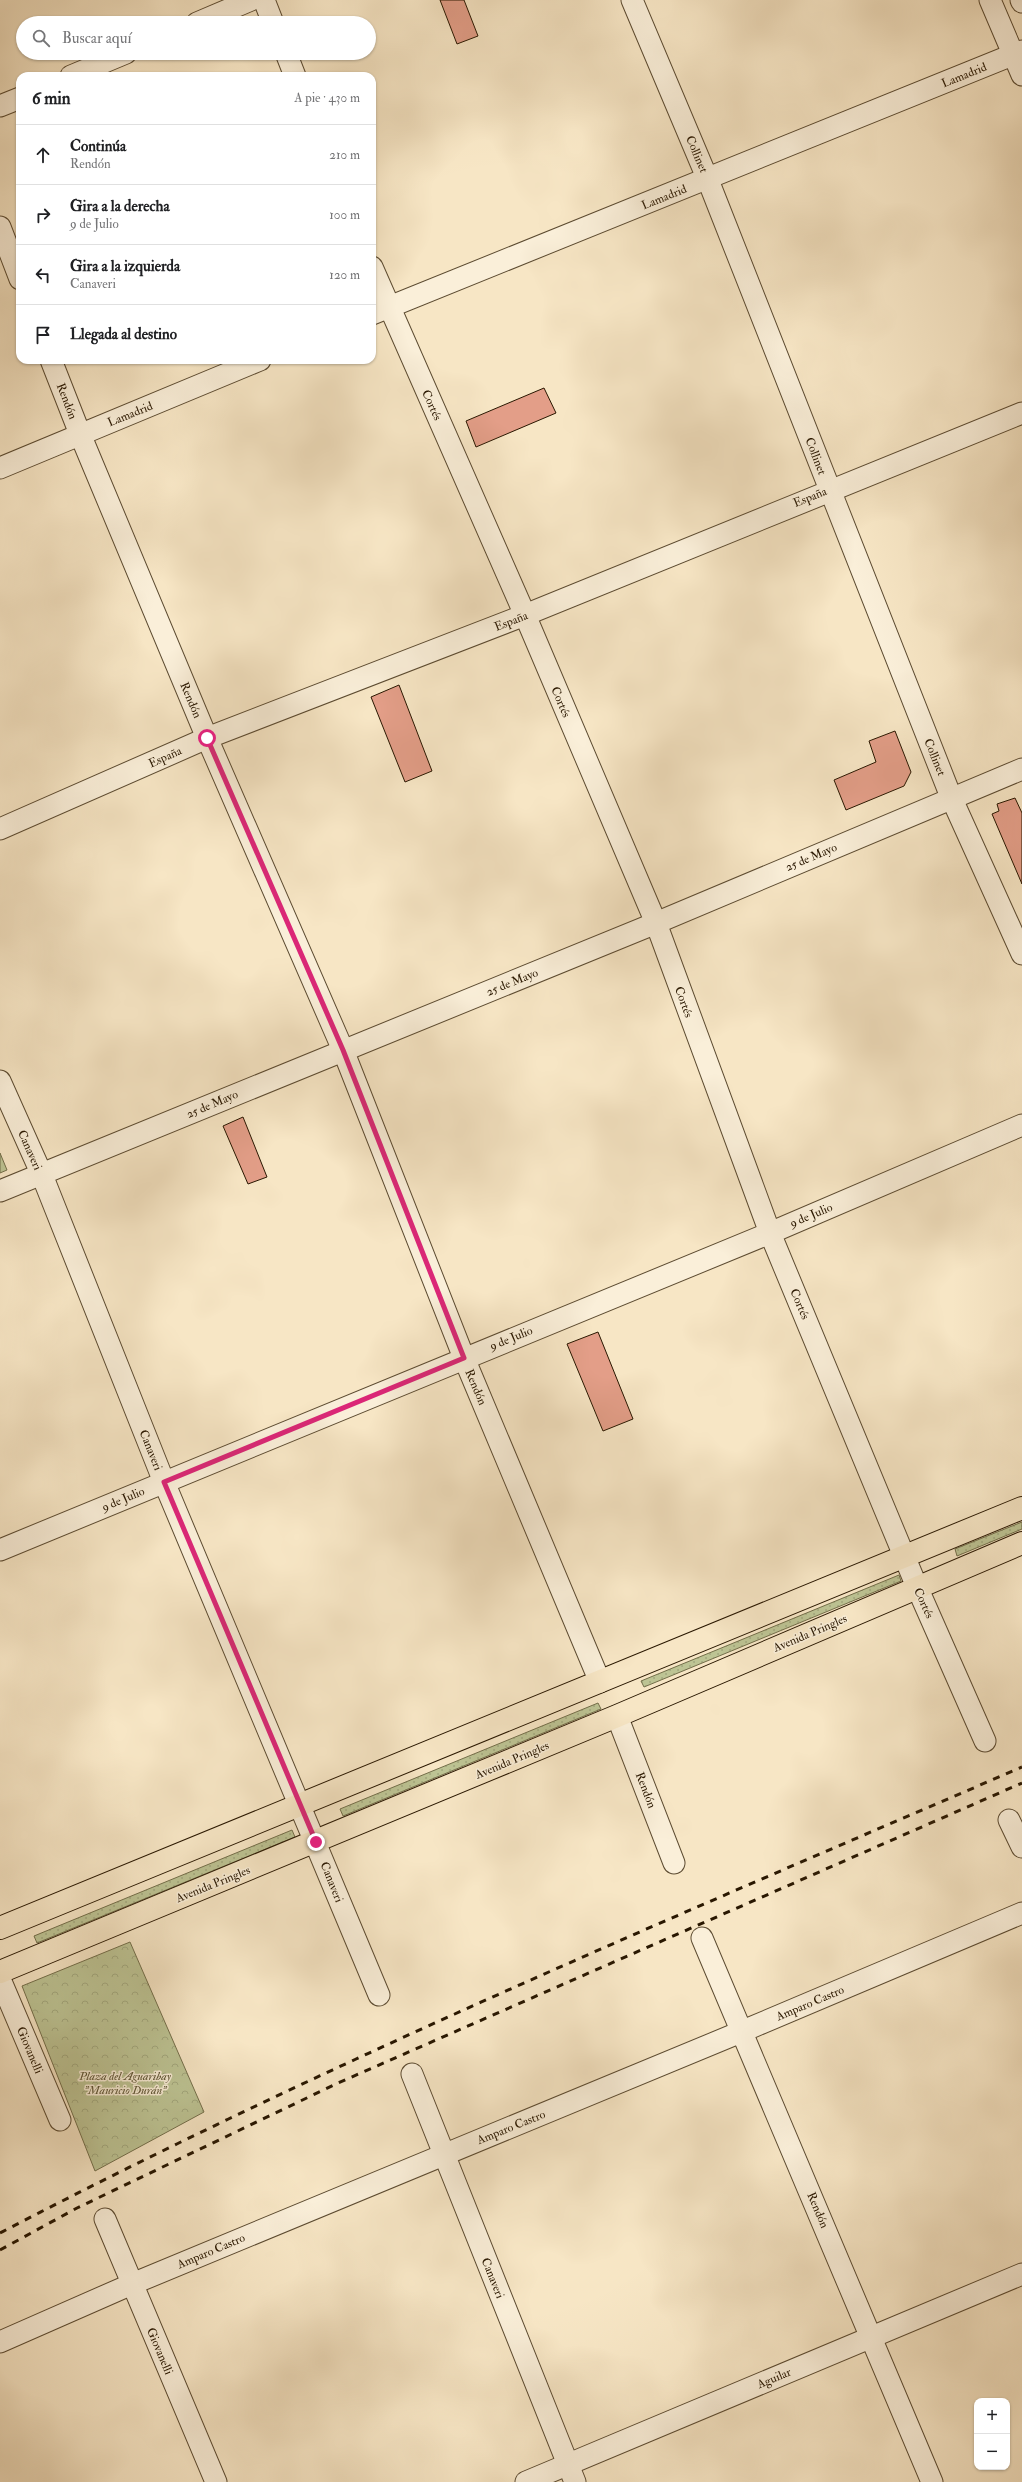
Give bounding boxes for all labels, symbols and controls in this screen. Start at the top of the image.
search box [16,16,376,60]
icon: search [30,27,52,49]
text: Buscar aquí [62,29,131,48]
street label: Lamadrid [939,60,989,91]
text: 6 min [32,88,71,109]
text: A pie · 430 m [294,90,360,106]
street label: Collinet [682,133,711,175]
text: Continúa [70,137,126,156]
icon: ahead [32,144,54,166]
text: 210 m [329,147,360,163]
text: Rendón [70,156,111,172]
street label: Lamadrid [639,182,689,213]
text: Gira a la derecha [70,197,170,216]
icon: right [32,204,54,226]
text: 100 m [329,207,360,223]
text: 9 de Julio [70,216,119,232]
text: Gira a la izquierda [70,257,180,276]
icon: left [32,264,54,286]
text: 120 m [329,267,360,283]
text: Canaveri [70,276,116,292]
icon: arrive [32,324,54,346]
text: Llegada al destino [70,325,177,344]
street label: Rendón [53,381,80,421]
street label: Cortés [418,388,445,423]
street label: Lamadrid [105,399,155,430]
street label: Collinet [802,435,830,477]
street label: España [791,484,830,511]
street label: España [492,608,531,635]
street label: Rendón [176,680,205,720]
street label: Cortés [547,685,574,720]
route start [198,729,216,747]
street label: Collinet [920,736,949,778]
street label: España [146,743,185,771]
street label: 25 de Mayo [783,840,839,875]
street label: 25 de Mayo [484,965,541,1000]
street label: Cortés [671,985,696,1020]
street label: 25 de Mayo [184,1087,240,1122]
street label: Canaveri [14,1128,45,1173]
street label: 9 de Julio [787,1200,835,1232]
street label: Cortés [786,1287,813,1322]
street label: 9 de Julio [487,1323,535,1354]
street label: Rendón [461,1367,490,1407]
street label: Canaveri [136,1428,165,1473]
street label: 9 de Julio [99,1484,147,1516]
street label: Cortés [910,1586,937,1621]
street label: Avenida Pringles [770,1611,849,1656]
street label: Avenida Pringles [472,1738,551,1783]
street label: Rendón [632,1770,659,1810]
route end [307,1833,325,1851]
street label: Canaveri [317,1860,346,1905]
street label: Avenida Pringles [173,1863,253,1907]
street label: Amparo Castro [773,1982,847,2025]
street label: Giovanelli [13,2024,46,2076]
park label: Plaza del Aguaribay "Mauricio Durán" [78,2069,172,2098]
street label: Amparo Castro [474,2107,548,2148]
street label: Rendón [803,2190,832,2230]
street label: Amparo Castro [174,2230,248,2273]
street label: Canaveri [478,2256,507,2301]
street label: Giovanelli [143,2325,176,2377]
street label: Aguilar [754,2364,794,2393]
map controls [974,2398,1010,2470]
button: + [974,2398,1010,2434]
button: − [974,2434,1010,2470]

